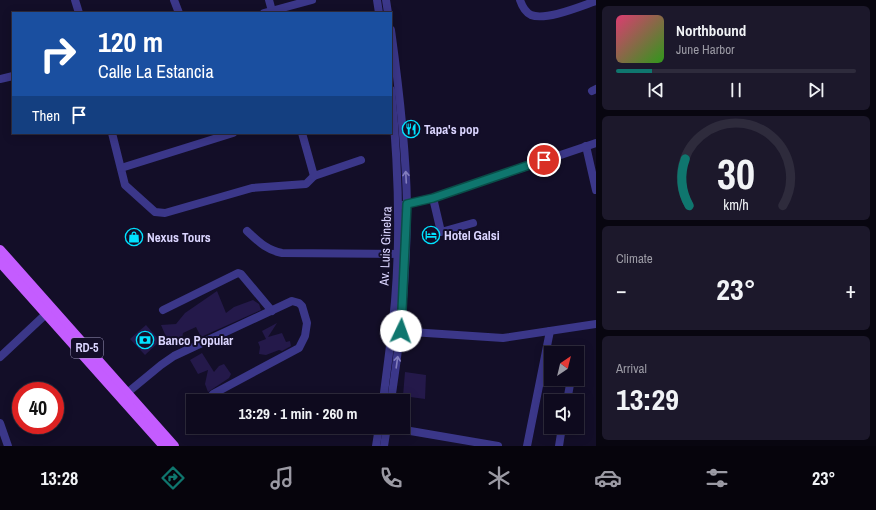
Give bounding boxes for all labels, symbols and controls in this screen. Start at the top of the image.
text: Northbound [676,20,746,41]
text: 120 m [98,23,163,61]
icon: right [32,28,84,80]
text: June Harbor [676,41,735,58]
text: Calle La Estancia [98,59,214,84]
icon: previous [645,79,667,101]
icon: pause [725,79,747,101]
icon: next [805,79,827,101]
icon: arrive [68,104,90,126]
text: Then [32,105,60,126]
restaurant icon: Tapa's pop [401,119,421,139]
place label: Tapa's pop [424,121,479,138]
pin [527,143,561,177]
text: 30 [717,146,755,202]
icon: arrive [533,149,555,171]
one-way arrow [402,171,409,184]
text: km/h [723,195,749,214]
street label: Av. Luis Ginebra [376,206,395,287]
hotel icon: Hotel Galsi [421,225,441,245]
shop icon: Nexus Tours [124,227,144,247]
place label: Hotel Galsi [444,227,500,244]
place label: Nexus Tours [147,229,211,246]
text: Climate [616,250,653,267]
text: 23° [716,269,756,309]
text: − [616,275,627,305]
text: + [845,275,856,305]
position arrow [380,310,422,352]
bank icon: Banco Popular [135,330,155,350]
place label: Banco Popular [158,332,234,349]
road number: RD-5 [71,338,103,358]
north arrow [544,346,584,386]
map controls [544,346,584,434]
one-way arrow [393,356,401,369]
text: Arrival [616,360,647,377]
text: 13:29 [616,379,679,419]
speed limit sign: 40 [12,382,64,434]
button: sound [544,394,584,434]
text: 13:29 · 1 min · 260 m [239,403,357,424]
icon: directions [159,464,187,492]
icon: music [268,464,296,492]
icon: phone [377,464,405,492]
icon: climate [485,464,513,492]
icon: car [594,464,622,492]
icon: filters [703,464,731,492]
text: 13:28 [40,466,78,491]
text: 23° [812,466,836,491]

